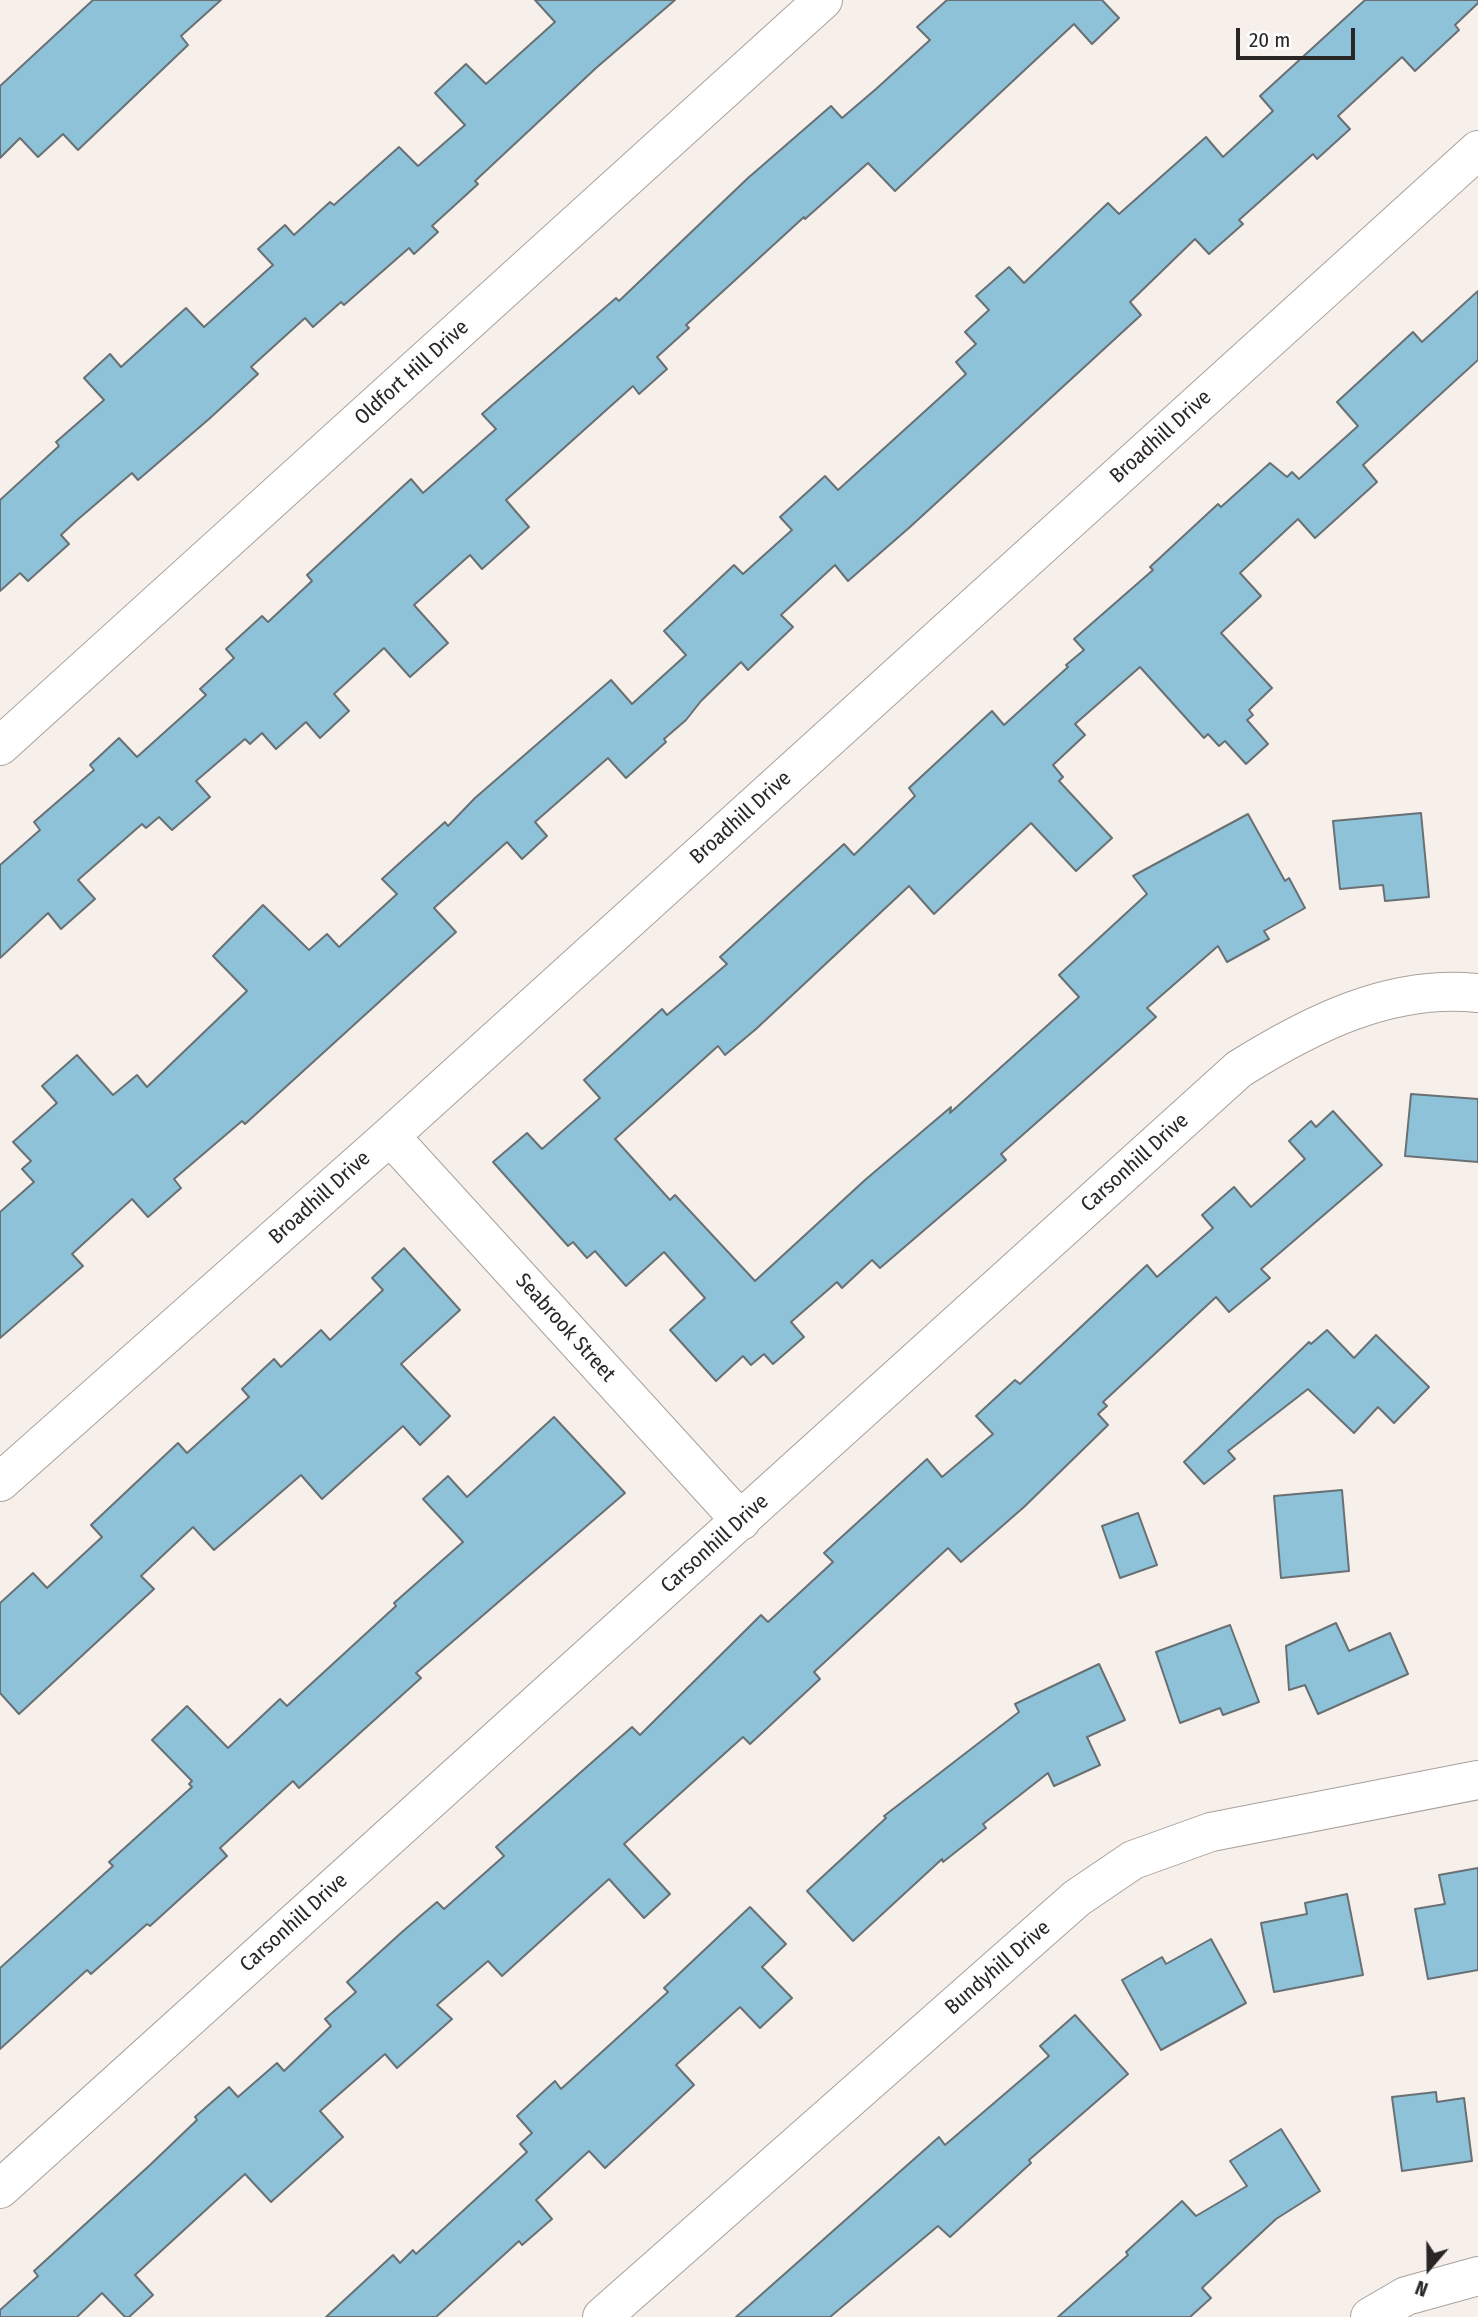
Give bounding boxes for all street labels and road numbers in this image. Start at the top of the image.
street label: Oldfort Hill Drive [350,315,474,431]
street label: Broadhill Drive [1105,385,1217,489]
street label: Broadhill Drive [685,766,797,870]
street label: Carsonhill Drive [1076,1108,1194,1218]
street label: Broadhill Drive [264,1146,376,1250]
street label: Seabrook Street [510,1269,620,1387]
street label: Carsonhill Drive [656,1489,774,1599]
street label: Carsonhill Drive [235,1868,353,1978]
street label: Bundyhill Drive [940,1916,1056,2020]

